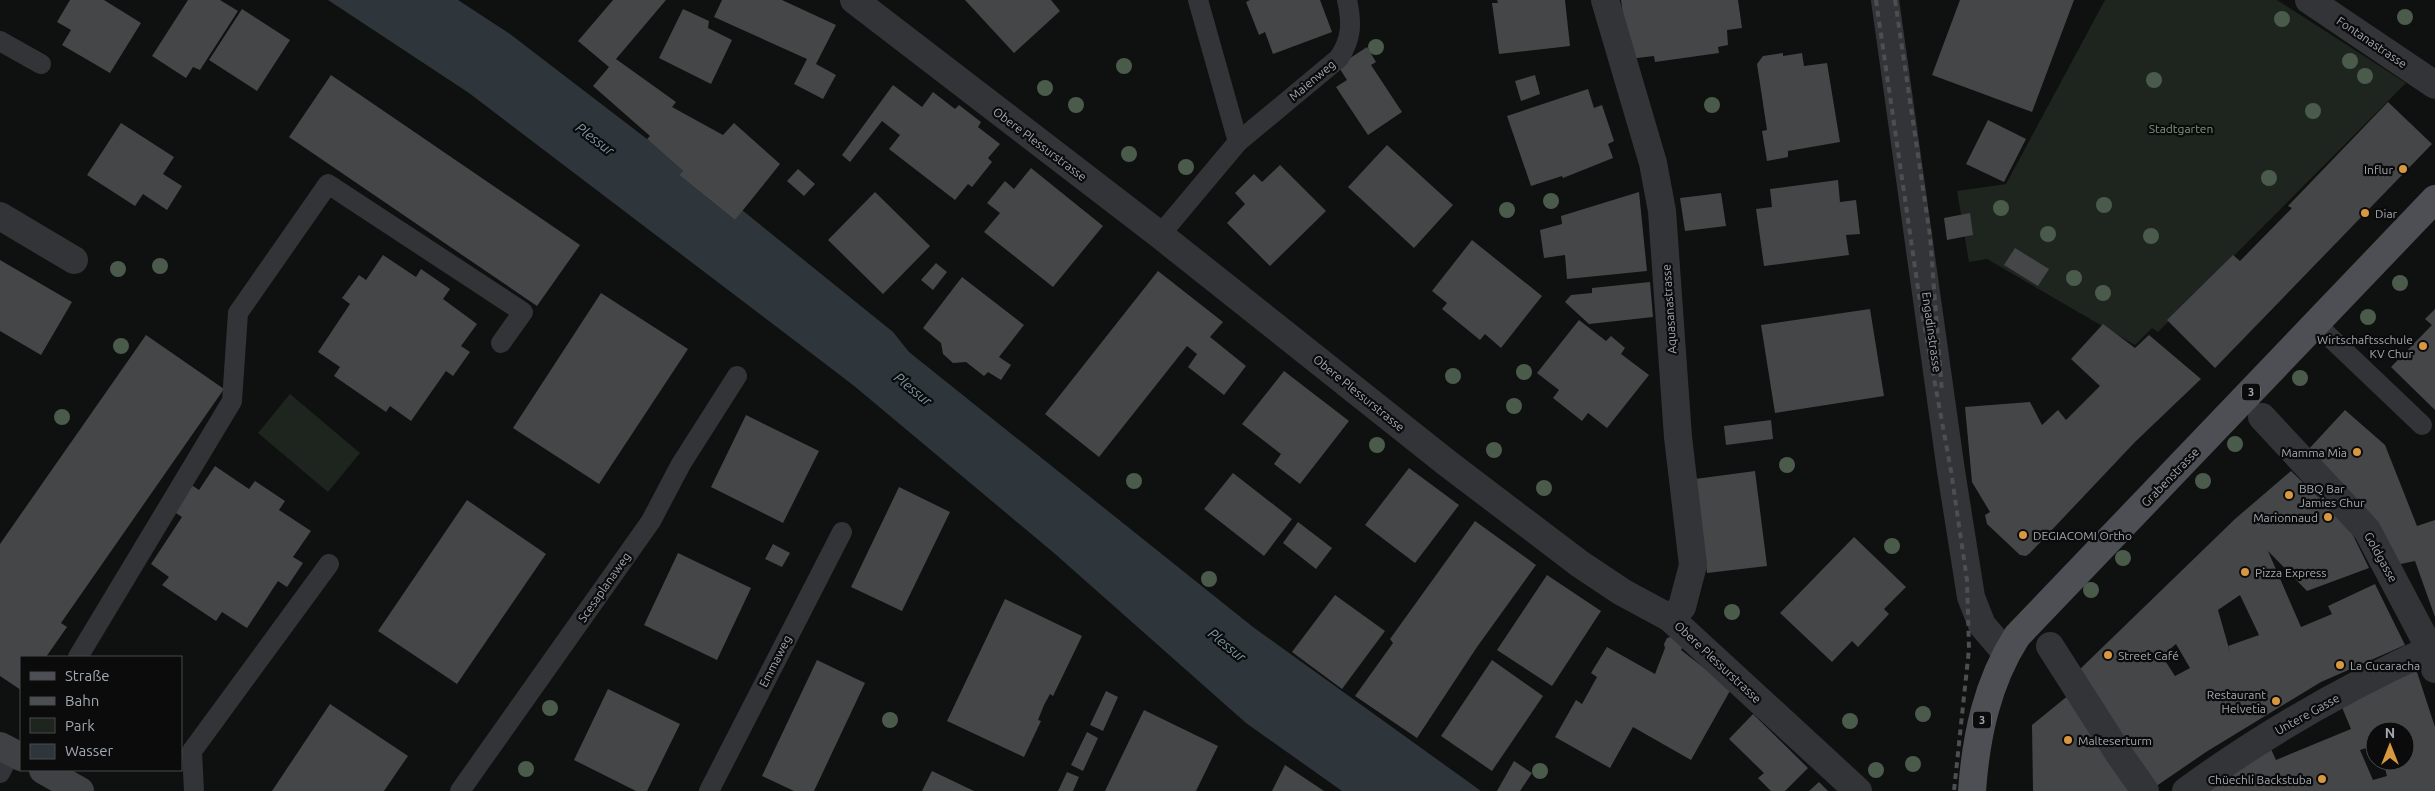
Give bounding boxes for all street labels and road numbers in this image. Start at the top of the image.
street label: Fontanastrasse [2334,14,2410,70]
street label: Maienweg [1286,57,1338,103]
street label: Obere Plessurstrasse [991,105,1089,183]
street label: Aquasanastrasse [1659,264,1679,354]
street label: Engadinstrasse [1920,291,1944,373]
street label: Obere Plessurstrasse [1311,352,1407,434]
road number: 3 [2242,384,2260,401]
street label: Grabenstrasse [2139,445,2201,509]
street label: Goldgasse [2362,530,2400,584]
street label: Scesaplanaweg [575,550,633,624]
street label: Obere Plessurstrasse [1672,619,1764,705]
street label: Emmaweg [756,633,794,689]
street label: Untere Gasse [2273,691,2341,737]
road number: 3 [1973,712,1991,728]

